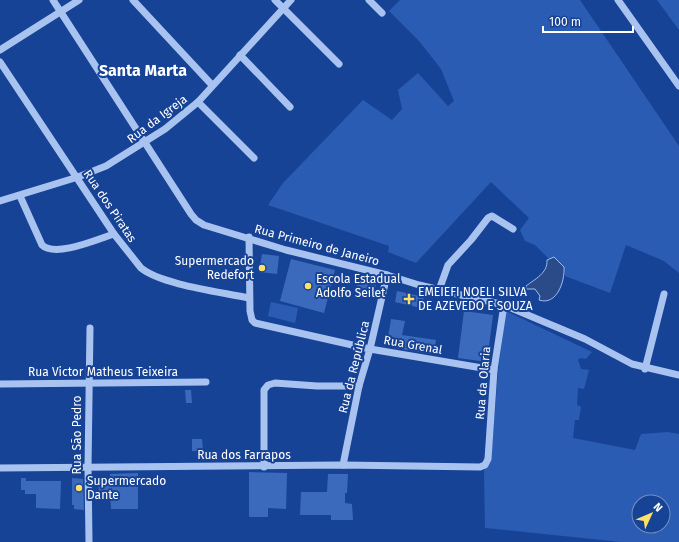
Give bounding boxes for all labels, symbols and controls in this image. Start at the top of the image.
scale bar [543,8,633,34]
text: 100 m [549,15,581,29]
district label: Santa Marta [99,61,187,80]
street label: Rua da Igreja [124,92,190,146]
street label: Rua dos Piratas [81,167,140,245]
street label: Rua Primeiro de Janeiro [253,222,381,268]
place label: Supermercado Redefort [175,254,255,282]
marker: Supermercado Redefort [257,263,267,273]
place label: Escola Estadual Adolfo Seilet [316,272,401,300]
marker: Escola Estadual Adolfo Seilet [303,281,313,291]
place label: EMEIEFI NOELI SILVA DE AZEVEDO E SOUZA [418,285,533,313]
marker: EMEIEFI NOELI SILVA DE AZEVEDO E SOUZA [403,293,415,305]
street label: Rua da República [336,319,372,415]
street label: Rua Grenal [383,333,444,357]
street label: Rua da Olaria [473,346,493,420]
street label: Rua Victor Matheus Teixeira [28,365,178,379]
street label: Rua São Pedro [70,396,84,474]
street label: Rua dos Farrapos [197,448,291,462]
place label: Supermercado Dante [87,474,166,502]
marker: Supermercado Dante [74,483,84,493]
north arrow [631,494,671,534]
text: N [651,500,665,515]

